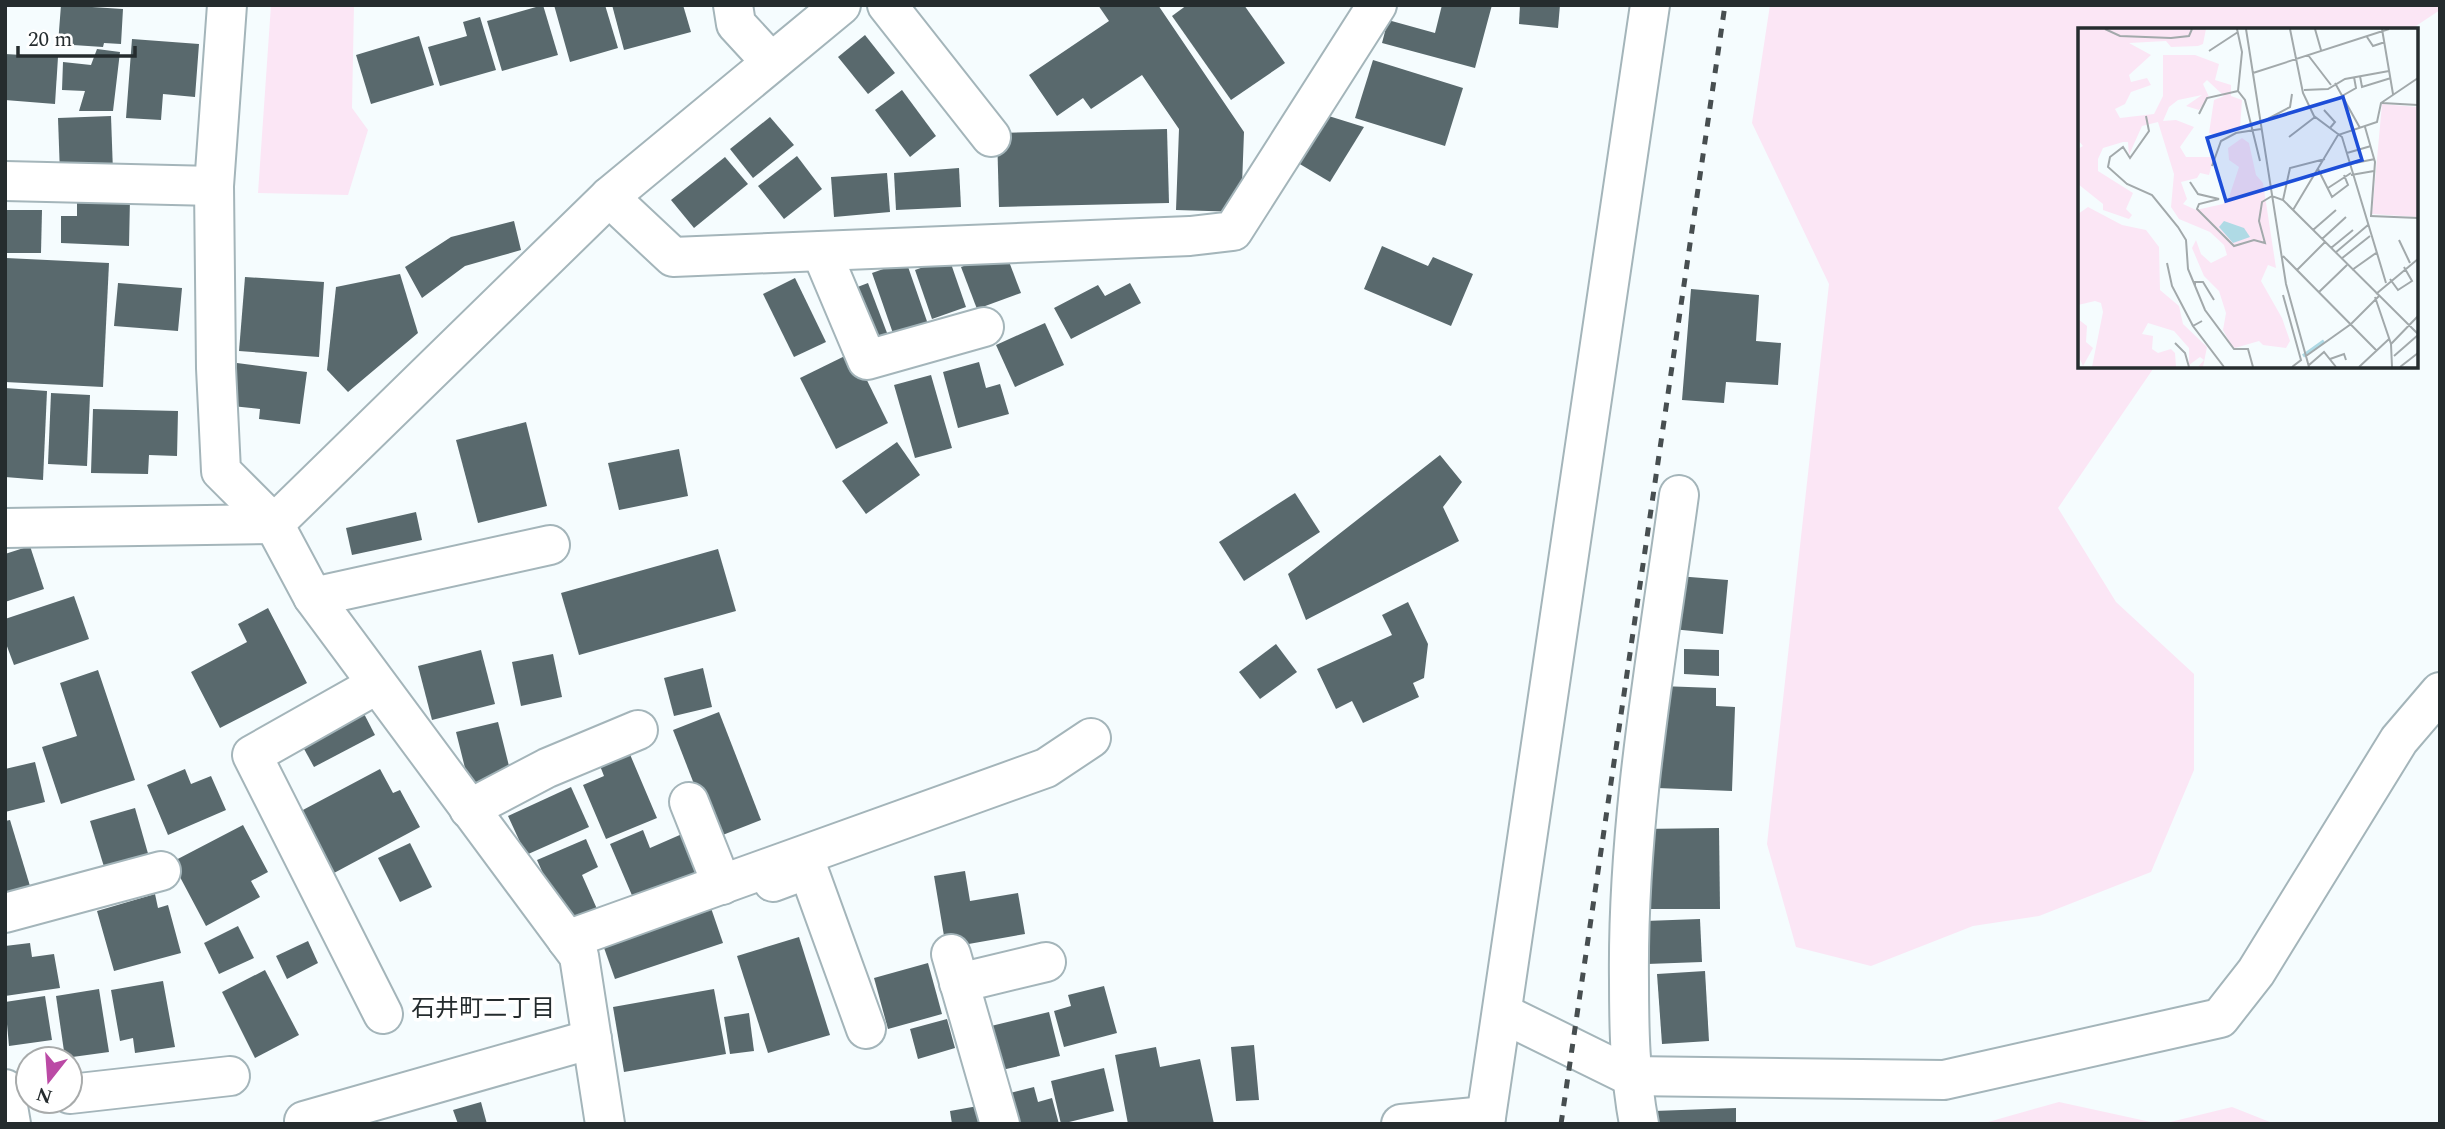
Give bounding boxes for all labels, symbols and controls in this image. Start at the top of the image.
scale bar [18,14,135,58]
text: 20 m [28,24,72,56]
inset map [2078,28,2417,368]
district label: 石井町二丁目 [411,991,555,1027]
north arrow [14,1045,84,1115]
text: N [33,1079,56,1111]

